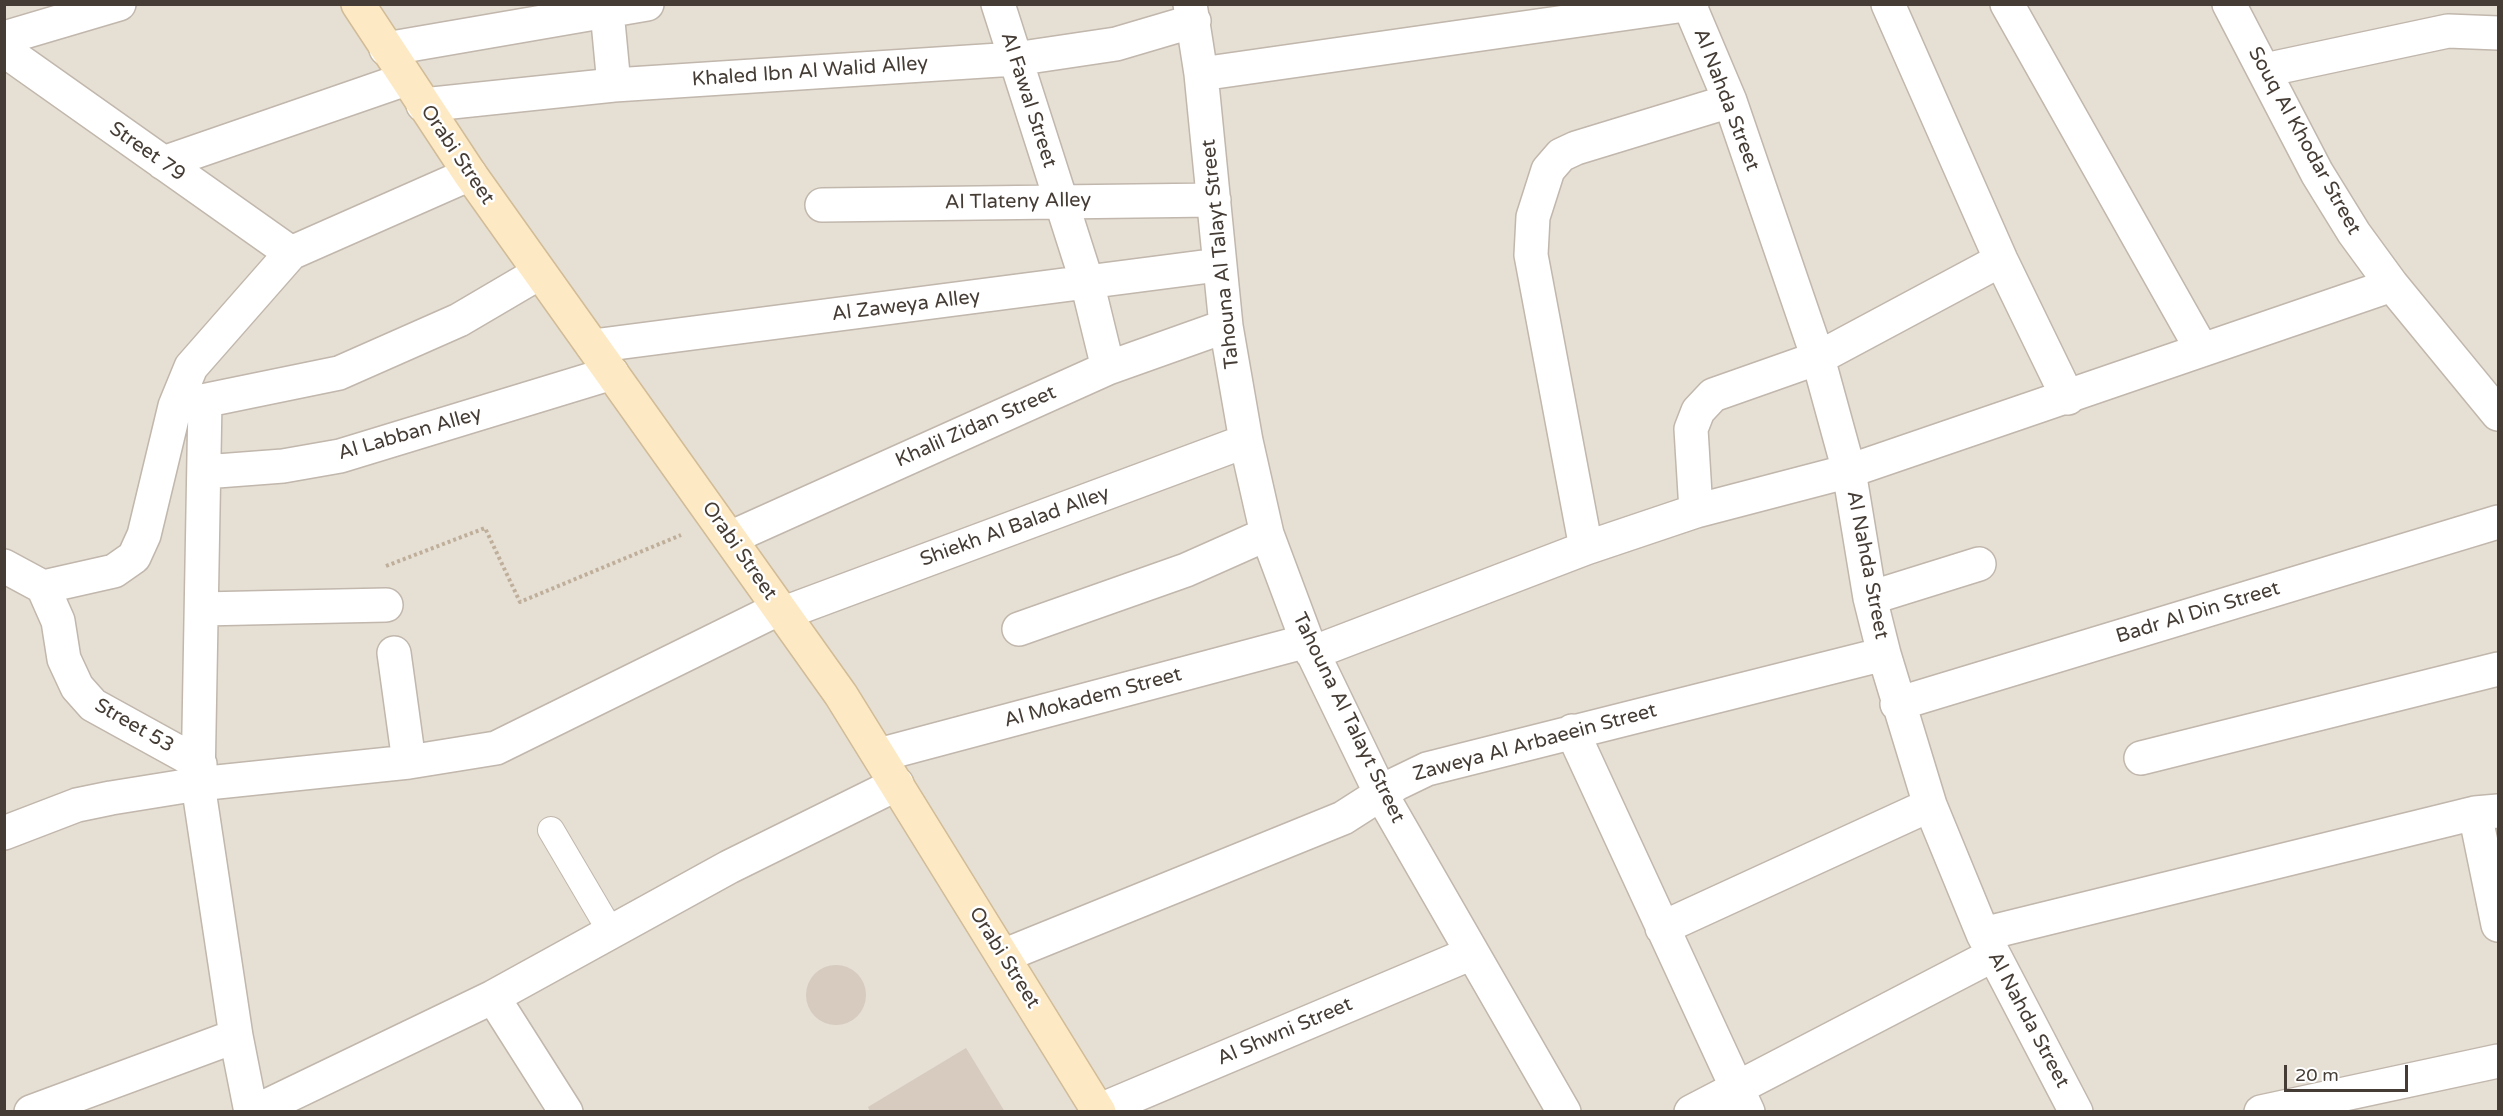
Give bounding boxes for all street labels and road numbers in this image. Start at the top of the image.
street label: Al Nahda Street [1688,25,1764,175]
street label: Al Fawal Street [995,29,1061,171]
street label: Souq Al Khodar Street [2242,43,2366,239]
street label: Khaled Ibn Al Walid Alley [691,52,929,92]
street label: Orabi Street [415,101,499,209]
street label: Street 79 [104,117,190,187]
street label: Tahouna Al Talayt Street [1197,138,1245,370]
street label: Al Tlateny Alley [945,189,1091,215]
street label: Al Zaweya Alley [830,285,982,327]
street label: Khalil Zidan Street [892,381,1060,473]
street label: Al Labban Alley [335,402,485,466]
street label: Shiekh Al Balad Alley [917,482,1113,572]
street label: Al Nahda Street [1841,489,1893,641]
street label: Orabi Street [696,497,782,605]
street label: Badr Al Din Street [2113,577,2283,649]
street label: Tahouna Al Talayt Street [1287,609,1409,827]
street label: Al Mokadem Street [1002,663,1184,733]
street label: Street 53 [90,694,178,758]
street label: Zaweya Al Arbaeein Street [1411,699,1659,787]
street label: Orabi Street [963,903,1045,1013]
street label: Al Nahda Street [1982,948,2074,1092]
street label: Al Shwni Street [1214,993,1356,1071]

